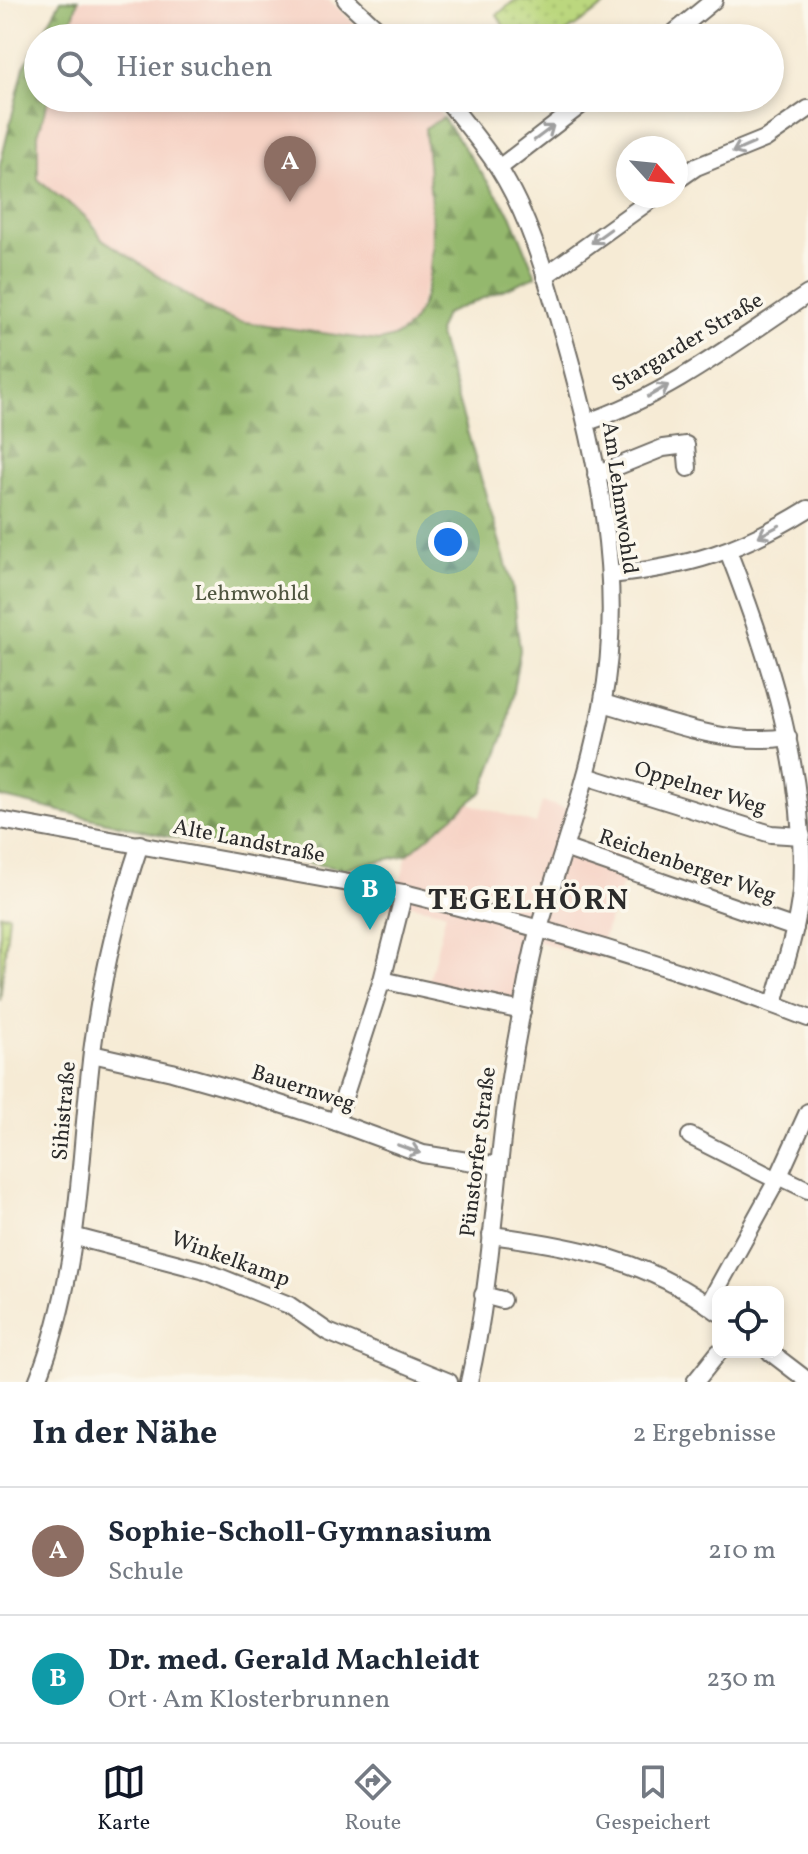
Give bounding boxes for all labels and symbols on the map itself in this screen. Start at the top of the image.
one-way arrow [533,125,554,142]
pin: A [264,136,316,202]
north arrow [616,136,688,208]
one-way arrow [731,141,756,156]
one-way arrow [590,228,612,244]
street label: Stargarder Straße [606,286,770,400]
one-way arrow [646,383,669,399]
street label: Am Lehmwohld [593,419,645,577]
your location [428,522,468,562]
one-way arrow [758,524,781,540]
park label: Lehmwohld [195,579,309,610]
street label: Oppelner Weg [630,754,770,824]
street label: Alte Landstraße [170,812,328,872]
street label: Reichenberger Weg [594,822,780,912]
pin: B [344,864,396,930]
district label: TEGELHÖRN [428,880,630,922]
street label: Bauernweg [247,1058,359,1120]
street label: Sihistraße [45,1060,85,1162]
street label: Pünstorfer Straße [453,1065,505,1239]
one-way arrow [396,1142,421,1157]
street label: Winkelkamp [166,1224,294,1296]

